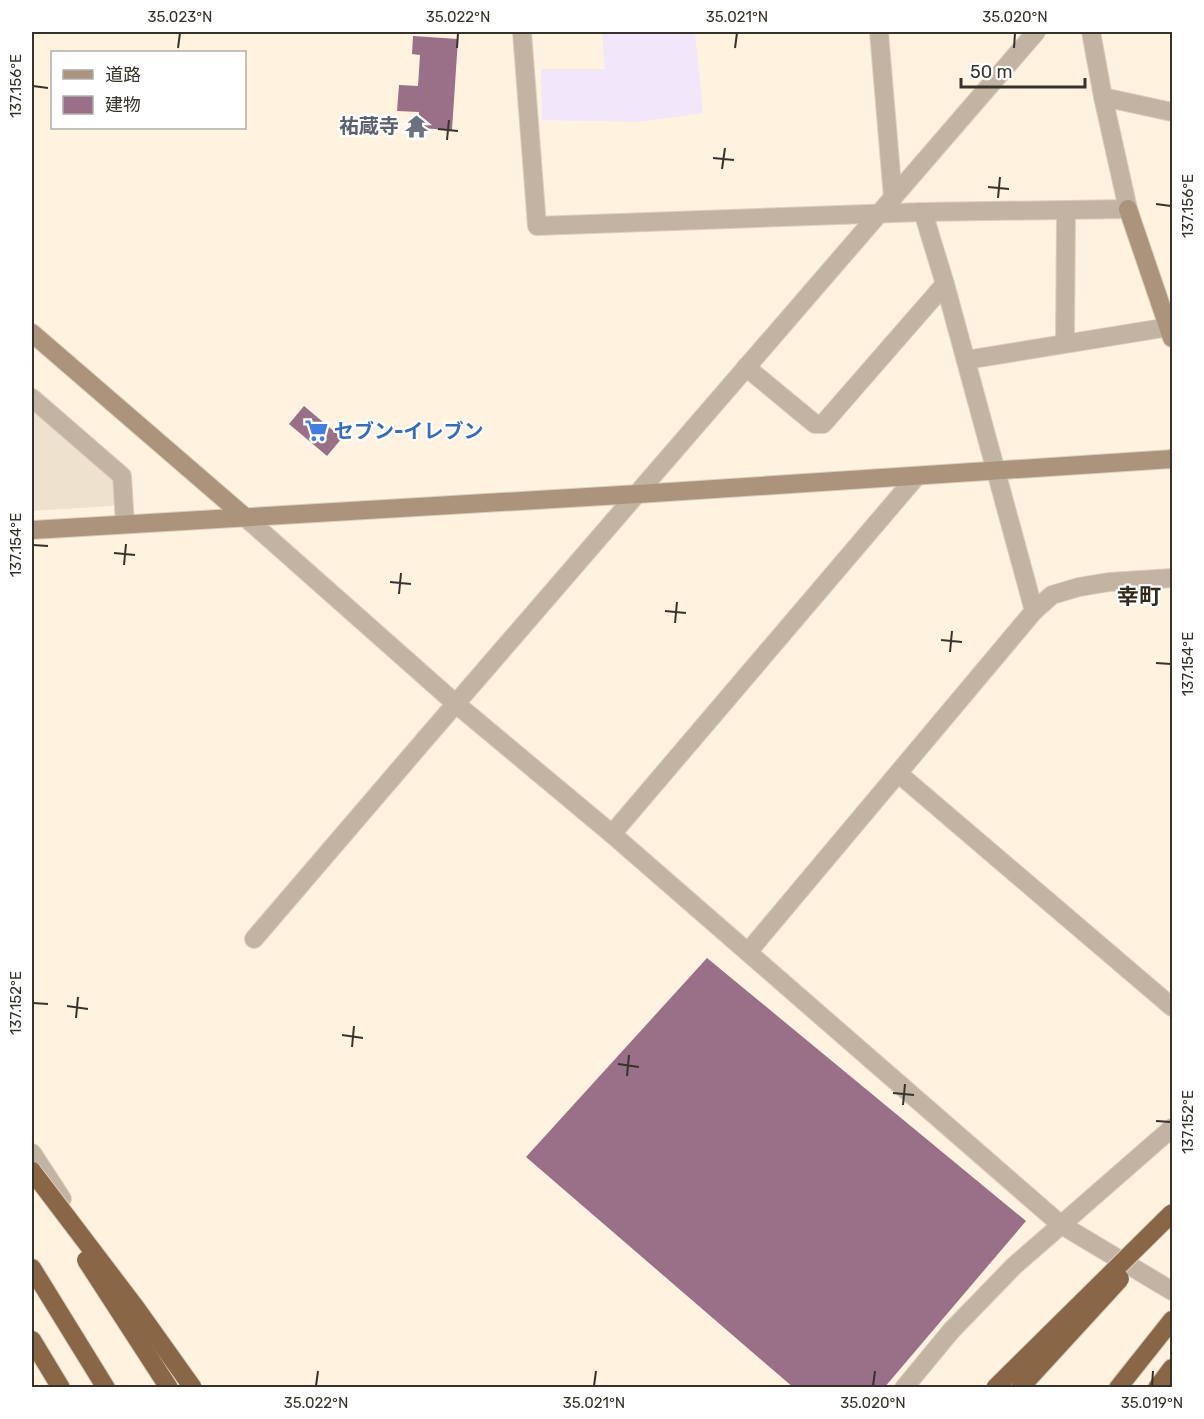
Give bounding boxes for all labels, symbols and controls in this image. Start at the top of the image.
text: 35.023°N [148,8,212,26]
text: 35.022°N [426,8,490,26]
text: 35.021°N [706,8,768,26]
text: 35.020°N [982,8,1048,26]
legend [51,51,246,129]
scale bar [961,51,1086,89]
text: 137.156°E [7,54,25,118]
text: 50 m [970,61,1013,83]
text: 道路 [105,64,141,86]
text: 建物 [105,94,141,116]
temple icon: 祐蔵寺 [404,113,430,139]
place label: 祐蔵寺 [339,114,399,138]
text: 137.156°E [1179,174,1197,238]
supermarket icon: セブン-イレブン [303,418,329,444]
place label: セブン-イレブン [334,419,484,443]
text: 137.154°E [7,513,25,577]
district label: 幸町 [1117,583,1161,610]
text: 137.154°E [1179,632,1197,696]
text: 137.152°E [7,971,25,1035]
text: 137.152°E [1179,1090,1197,1154]
text: 35.022°N [284,1394,348,1412]
text: 35.021°N [563,1394,625,1412]
text: 35.020°N [840,1394,906,1412]
text: 35.019°N [1121,1394,1183,1412]

